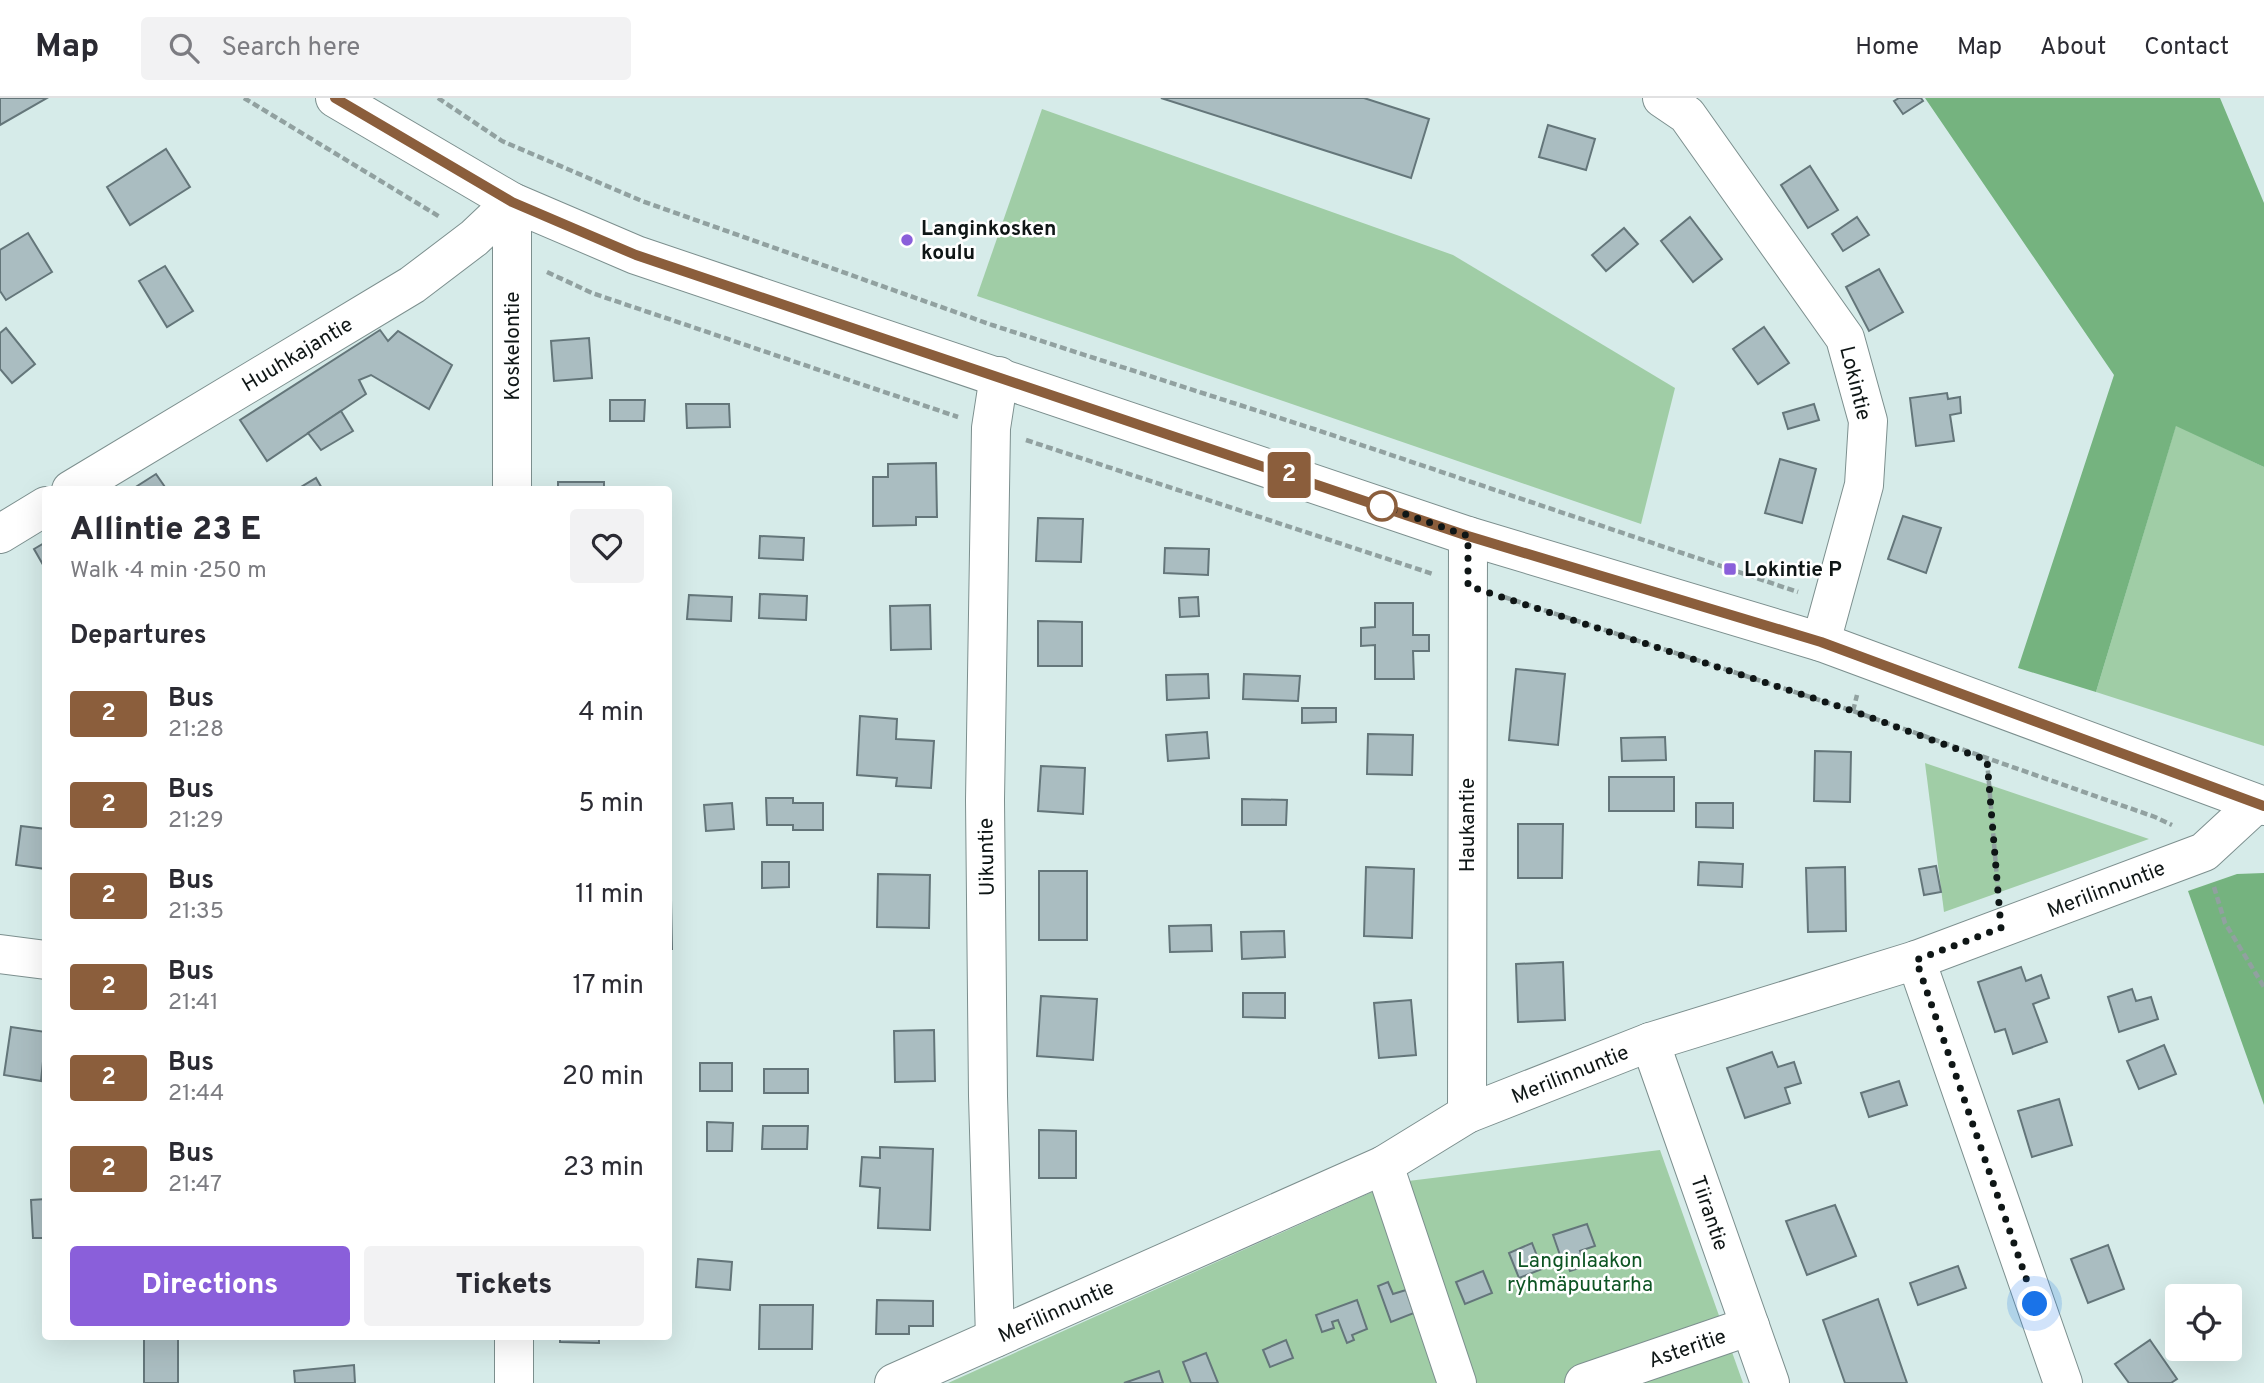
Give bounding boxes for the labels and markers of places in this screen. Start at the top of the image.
place label: Langinkosken koulu [921,216,1056,267]
marker: Langinkosken koulu [899,232,915,248]
unlabelled marker [1367,491,1397,521]
place label: Lokintie P [1744,557,1842,584]
marker: Lokintie P [1722,561,1738,577]

